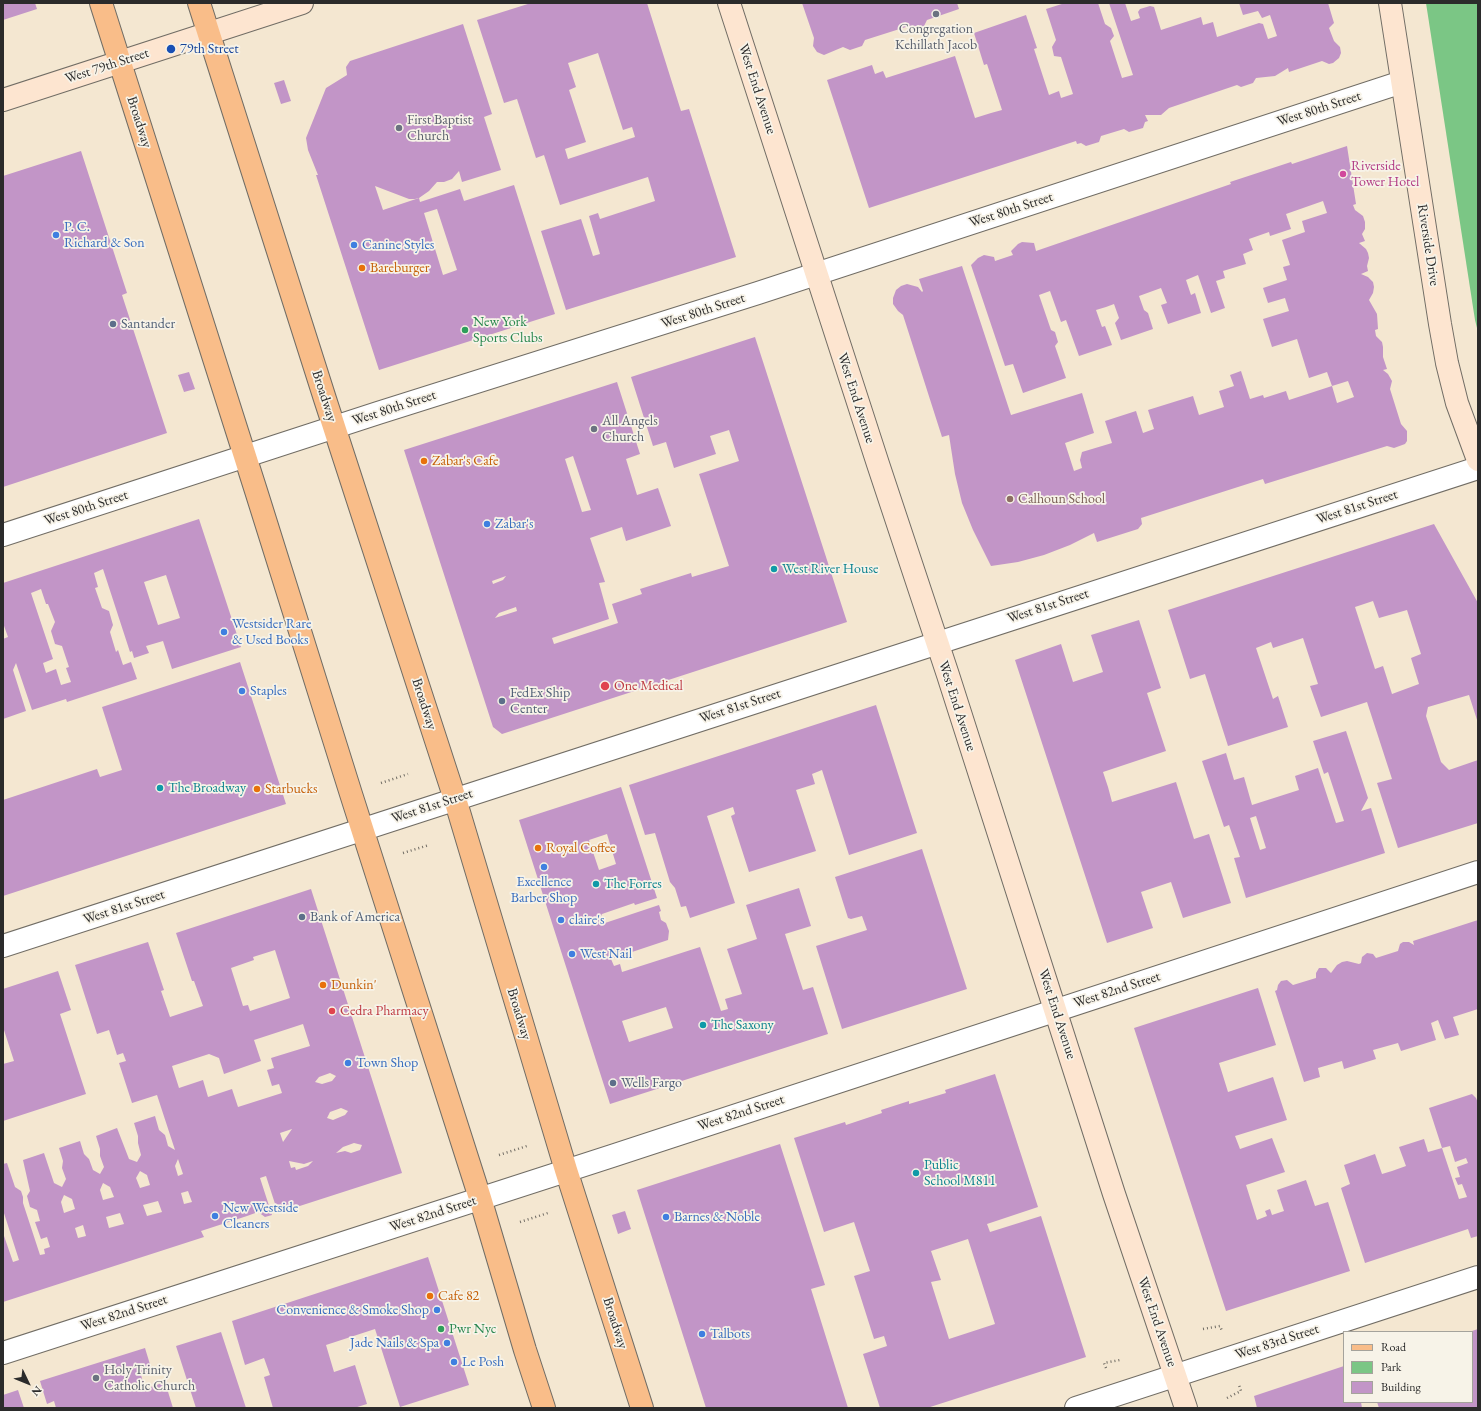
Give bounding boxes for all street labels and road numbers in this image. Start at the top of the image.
street label: West End Avenue [734,42,780,136]
street label: West 79th Street [63,45,151,87]
street label: West 80th Street [1275,88,1363,130]
street label: Broadway [123,94,155,150]
street label: West 80th Street [967,189,1055,231]
street label: Riverside Drive [1413,203,1443,287]
street label: West 80th Street [659,290,747,332]
street label: West End Avenue [833,351,879,445]
street label: Broadway [308,368,340,424]
street label: West 80th Street [350,387,438,429]
street label: West 81st Street [1314,486,1400,528]
street label: West 80th Street [42,487,130,529]
street label: West 81st Street [1005,585,1091,627]
street label: West End Avenue [934,659,980,753]
street label: Broadway [408,676,440,732]
street label: West 81st Street [697,685,783,727]
street label: West 81st Street [389,785,475,827]
street label: West 81st Street [81,886,167,928]
street label: West End Avenue [1034,967,1080,1061]
street label: West 82nd Street [1072,968,1162,1012]
street label: Broadway [503,986,535,1042]
street label: West 82nd Street [696,1091,786,1135]
street label: West 82nd Street [388,1192,478,1236]
street label: West End Avenue [1134,1275,1180,1369]
street label: West 82nd Street [79,1291,169,1335]
street label: Broadway [599,1295,631,1351]
street label: West 83rd Street [1233,1321,1321,1363]

